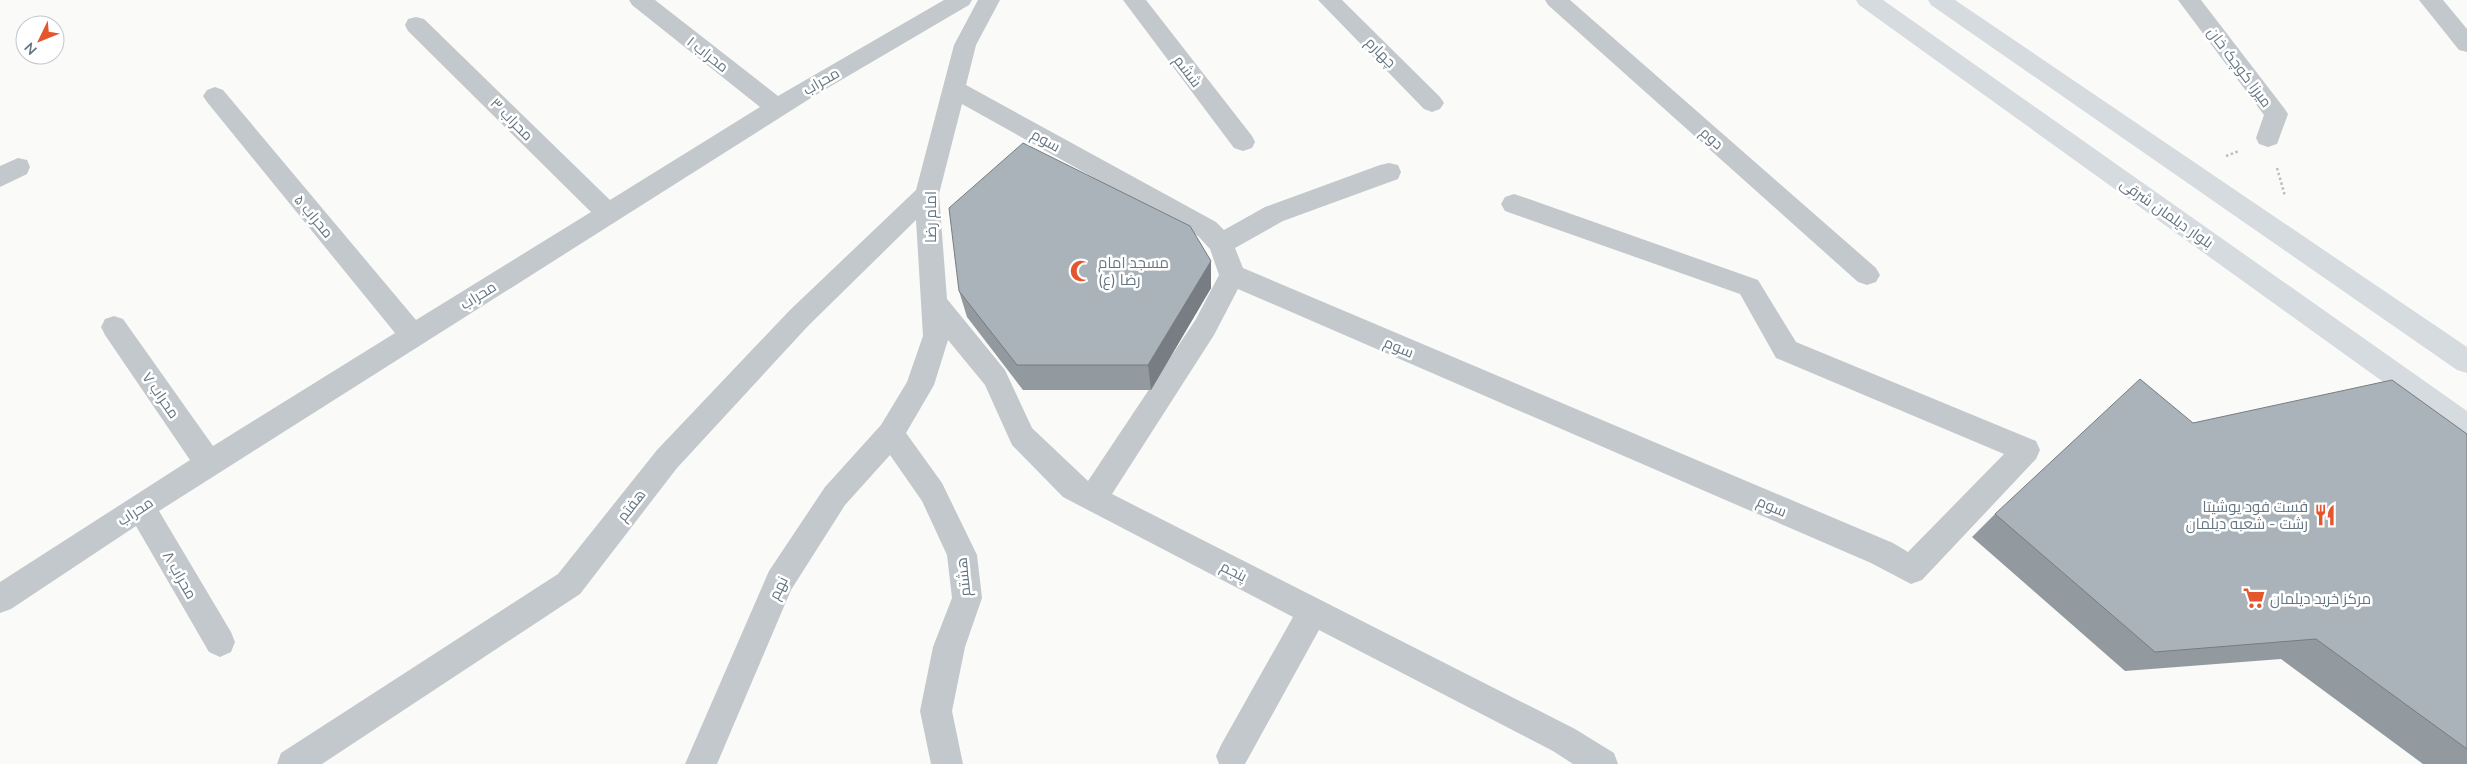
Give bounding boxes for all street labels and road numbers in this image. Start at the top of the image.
street label: میرزا کوچک خان [2203,23,2276,112]
street label: محراب ۱ [683,32,733,76]
street label: چهارم [1361,33,1400,72]
street label: ششم [1169,51,1206,91]
street label: محراب [799,63,843,99]
street label: محراب ۳ [486,93,538,145]
street label: دوم [1696,123,1728,154]
street label: سوم [1028,124,1064,157]
street label: بلوار دیلمان شرقی [2116,174,2217,253]
street label: محراب ۵ [290,190,338,242]
street label: امام رضا [921,191,941,243]
street label: محراب [456,277,500,313]
street label: سوم [1381,332,1417,363]
street label: محراب ۷ [138,368,184,422]
street label: هفتم [612,485,650,526]
street label: سوم [1754,491,1790,522]
street label: محراب [113,492,157,530]
street label: محراب ۸ [159,548,201,602]
street label: هشتم [952,556,975,597]
street label: پنجم [1217,556,1251,587]
street label: نهم [764,573,793,603]

